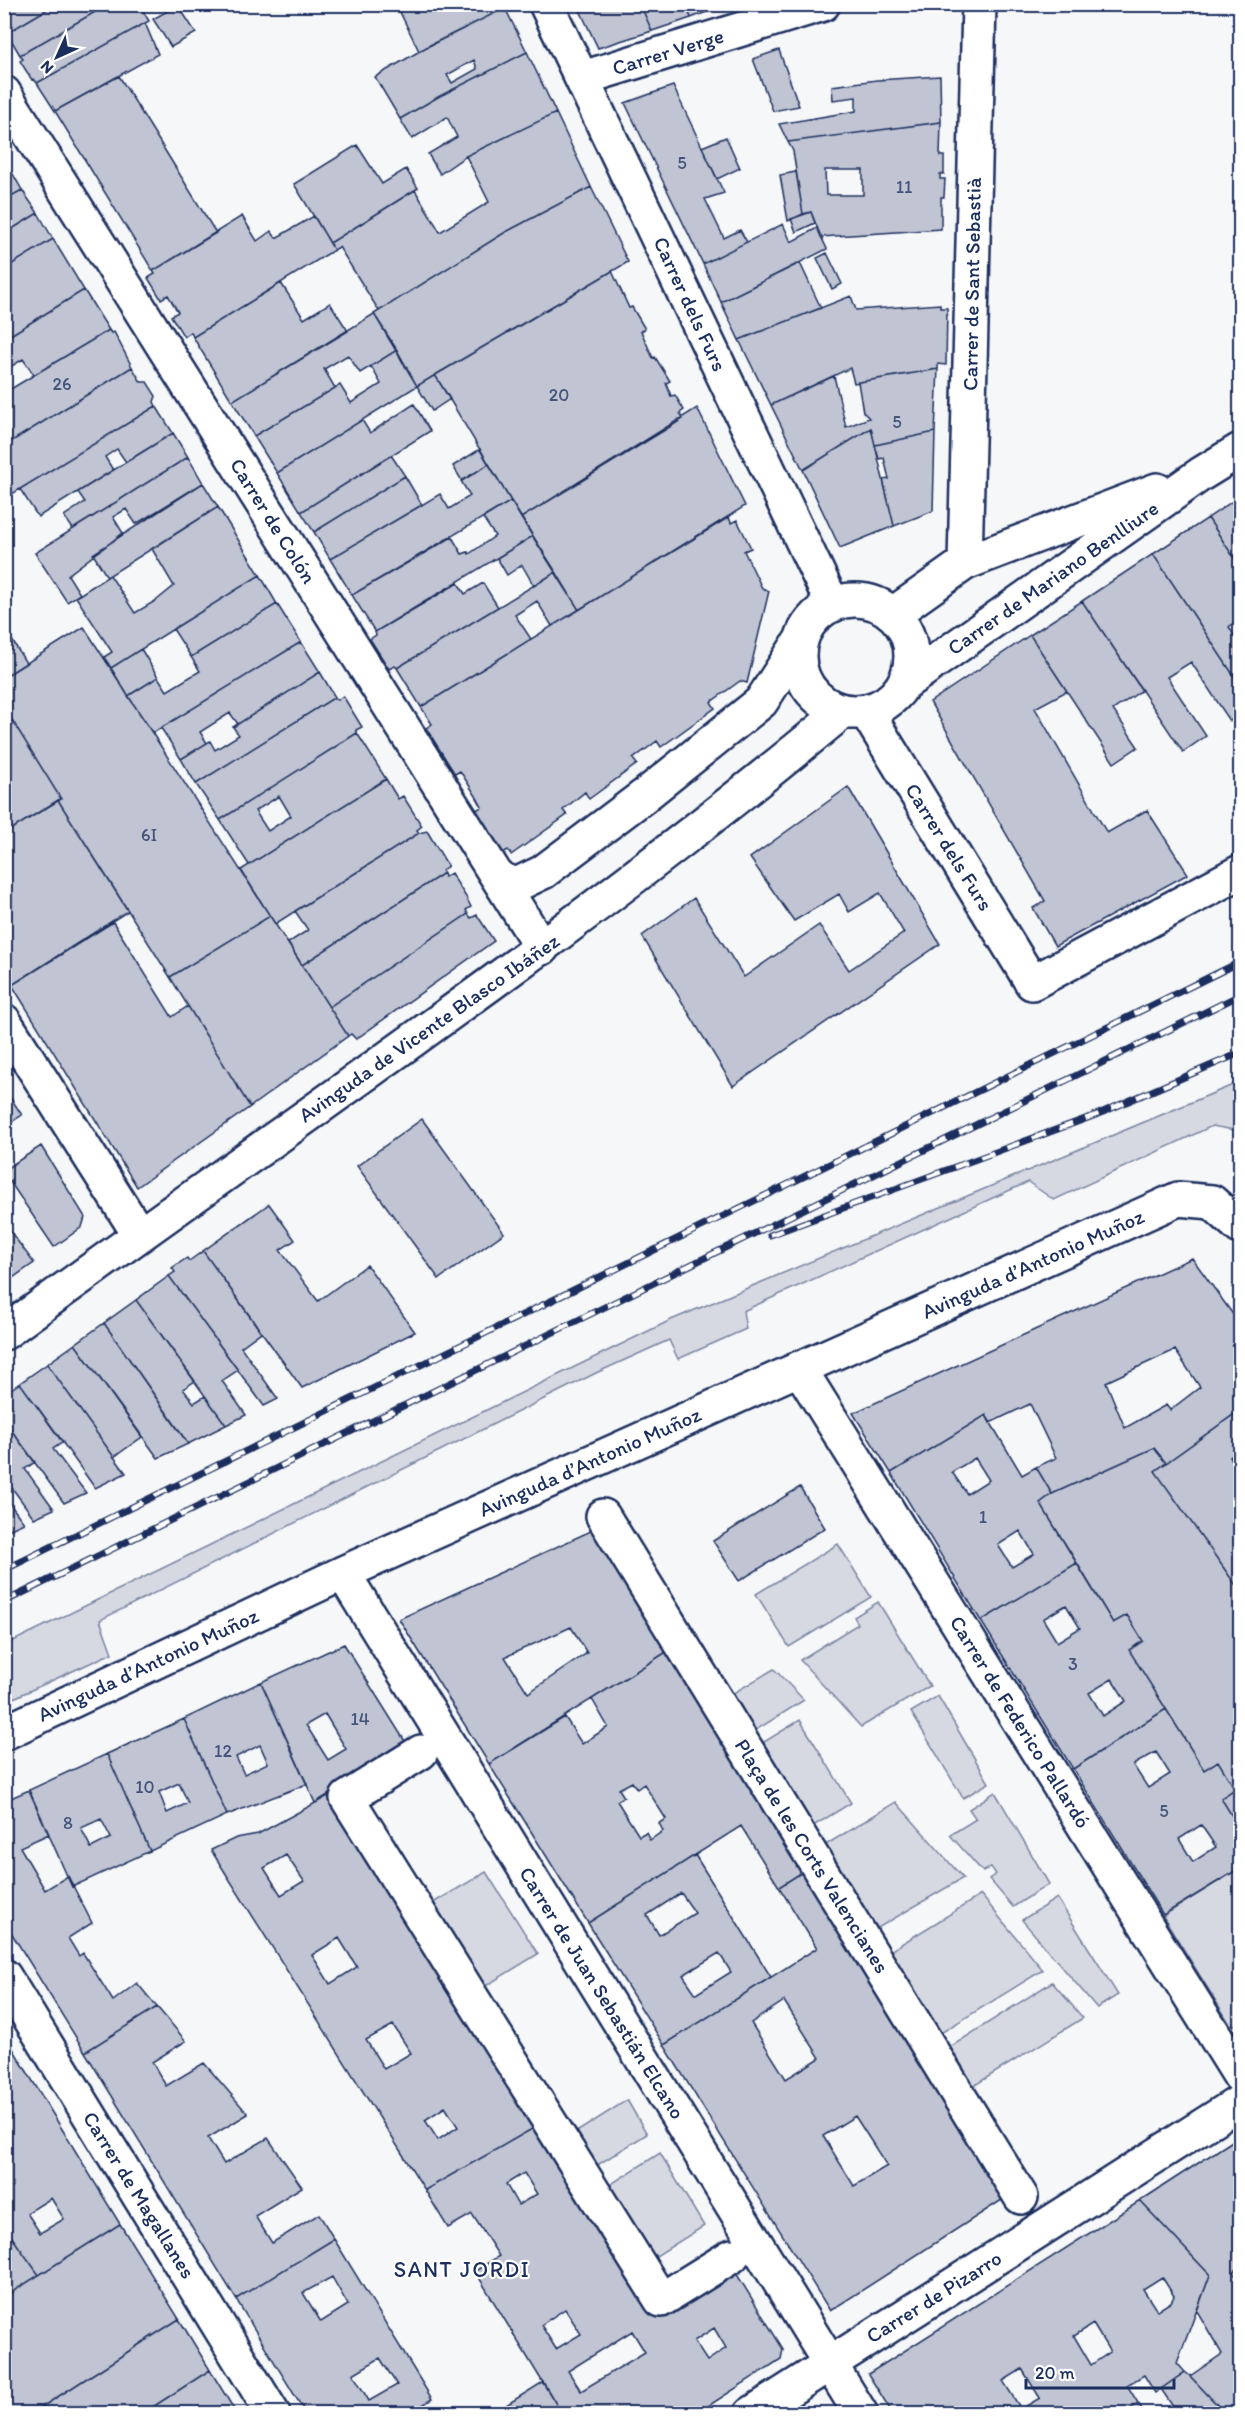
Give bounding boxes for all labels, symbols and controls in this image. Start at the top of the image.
street label: Carrer Verge [609,23,727,80]
north arrow [27,27,87,87]
text: N [36,57,57,78]
house number: 5 [677,152,687,174]
house number: 11 [896,176,912,198]
street label: Carrer de Sant Sebastià [957,177,986,391]
street label: Carrer dels Furs [648,233,733,375]
house number: 26 [53,373,72,395]
house number: 20 [549,384,569,406]
house number: 5 [892,411,902,433]
street label: Carrer de Colón [225,453,322,588]
street label: Carrer de Mariano Benlliure [942,495,1163,660]
street label: Carrer dels Furs [900,778,999,915]
house number: 6I [141,824,157,846]
street label: Avinguda de Vicente Blasco Ibáñez [294,928,564,1127]
street label: Avinguda d’Antonio Muñoz [918,1203,1148,1324]
street label: Avinguda d’Antonio Muñoz [475,1401,705,1522]
house number: 1 [979,1506,987,1528]
street label: Avinguda d’Antonio Muñoz [34,1602,262,1727]
street label: Carrer de Federico Pallardó [945,1611,1096,1833]
house number: 3 [1068,1653,1078,1675]
house number: 14 [350,1708,370,1730]
street label: Plaça de les Corts Valencianes [730,1734,895,1978]
house number: 12 [214,1740,232,1762]
house number: 10 [135,1776,155,1798]
house number: 5 [1159,1800,1169,1822]
house number: 8 [63,1812,73,1834]
street label: Carrer de Juan Sebastián Elcano [514,1862,691,2123]
street label: Carrer de Magallanes [78,2107,201,2283]
street label: Carrer de Pizarro [861,2245,1006,2348]
district label: SANT JORDI [394,2256,530,2283]
scale bar [1026,2352,1174,2390]
text: 20 m [1035,2362,1075,2384]

